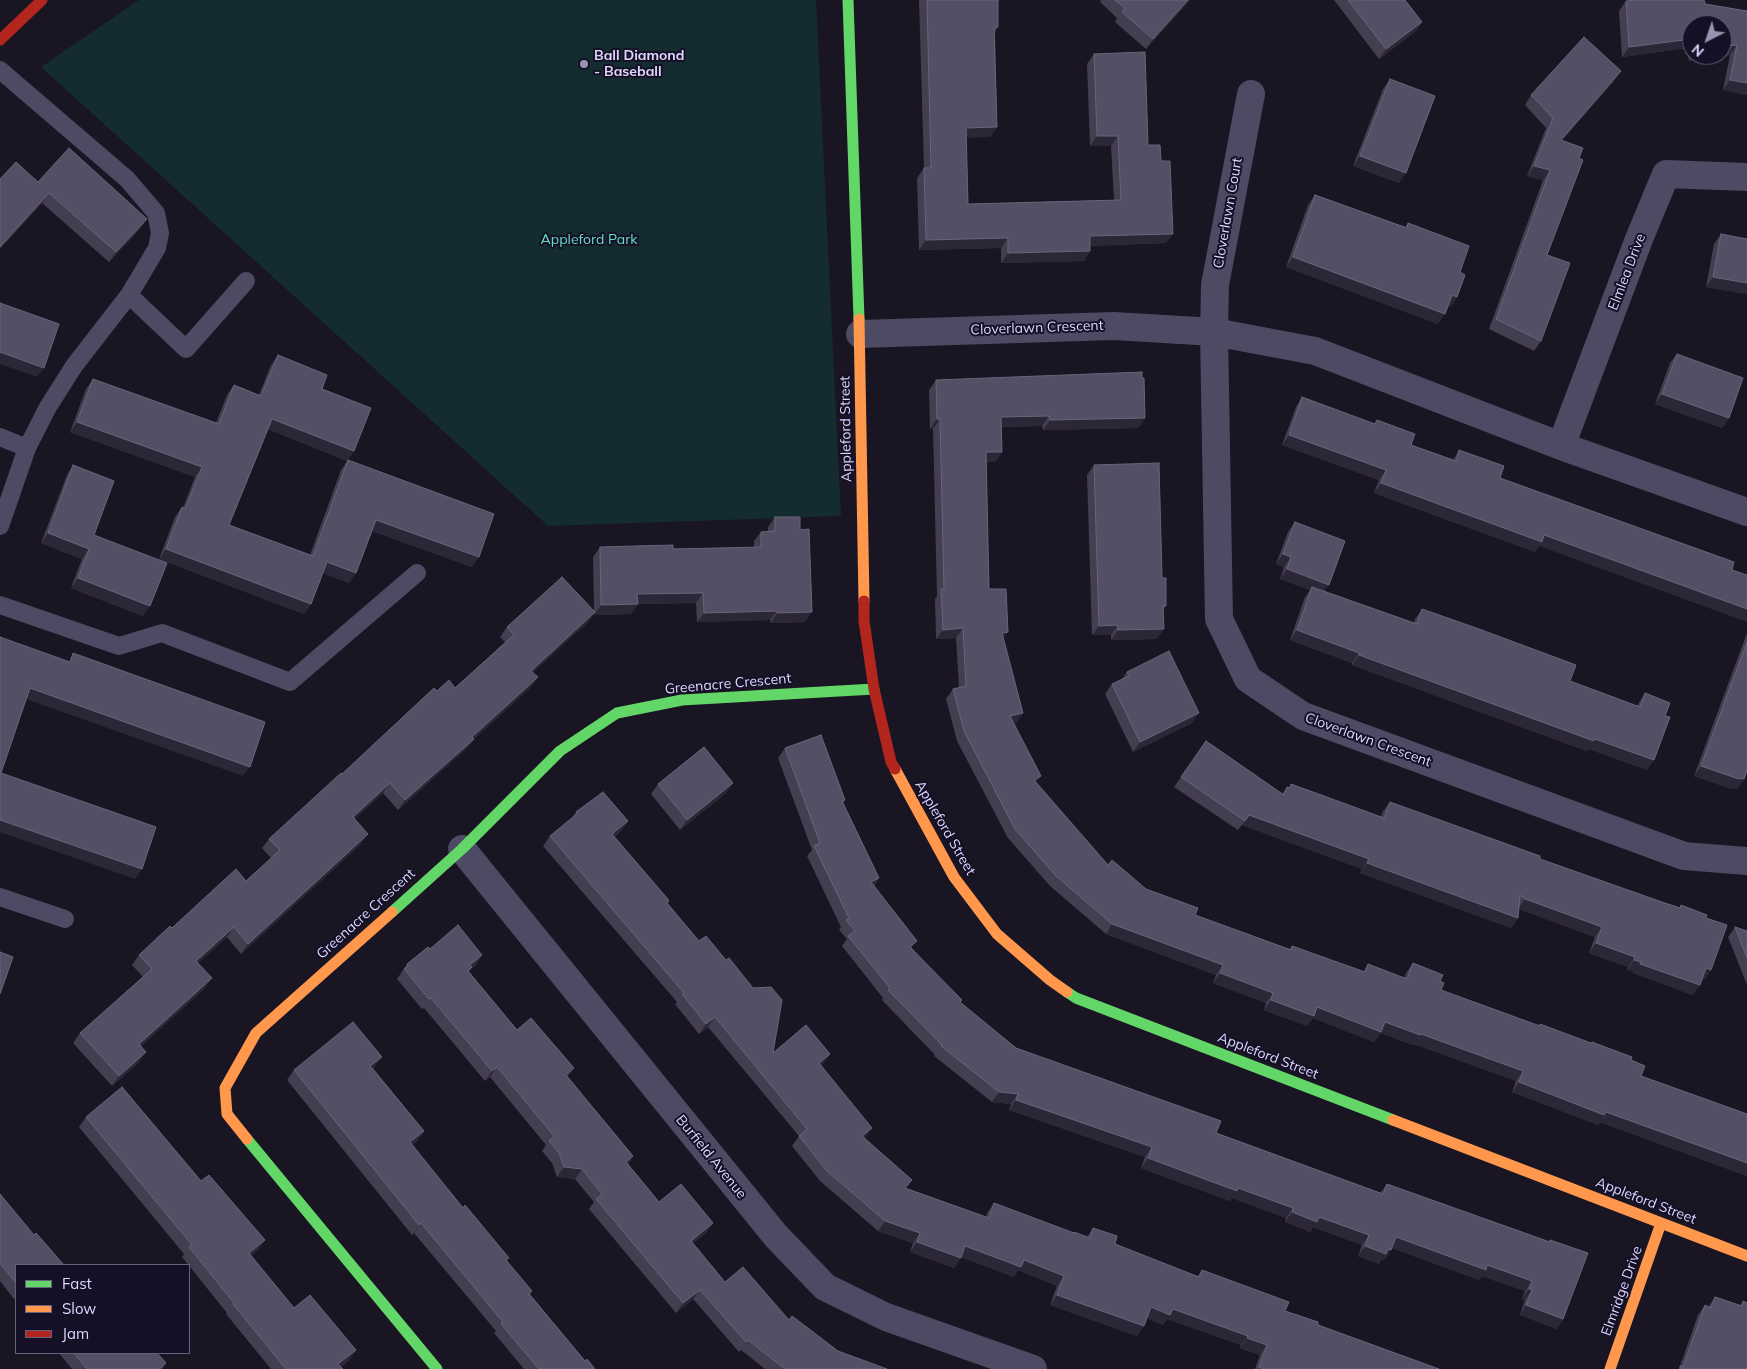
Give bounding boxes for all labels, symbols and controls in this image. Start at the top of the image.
north arrow [1682,15,1732,65]
text: N [1688,40,1708,61]
place label: Ball Diamond - Baseball [594,48,684,80]
marker: Ball Diamond - Baseball [578,58,590,70]
street label: Cloverlawn Court [1210,156,1246,270]
street label: Elmlea Drive [1605,231,1649,313]
park label: Appleford Park [540,232,638,248]
street label: Cloverlawn Crescent [970,317,1104,339]
street label: Appleford Street [837,376,855,482]
street label: Greenacre Crescent [664,670,792,698]
street label: Cloverlawn Crescent [1303,709,1433,771]
street label: Appleford Street [911,778,979,878]
street label: Greenacre Crescent [313,865,419,963]
street label: Appleford Street [1215,1029,1321,1083]
street label: Burfield Avenue [672,1112,750,1202]
street label: Appleford Street [1593,1174,1699,1228]
street label: Elmridge Drive [1598,1244,1646,1338]
legend [15,1264,190,1354]
text: Fast [62,1274,92,1293]
text: Slow [62,1299,96,1318]
text: Jam [62,1324,89,1343]

